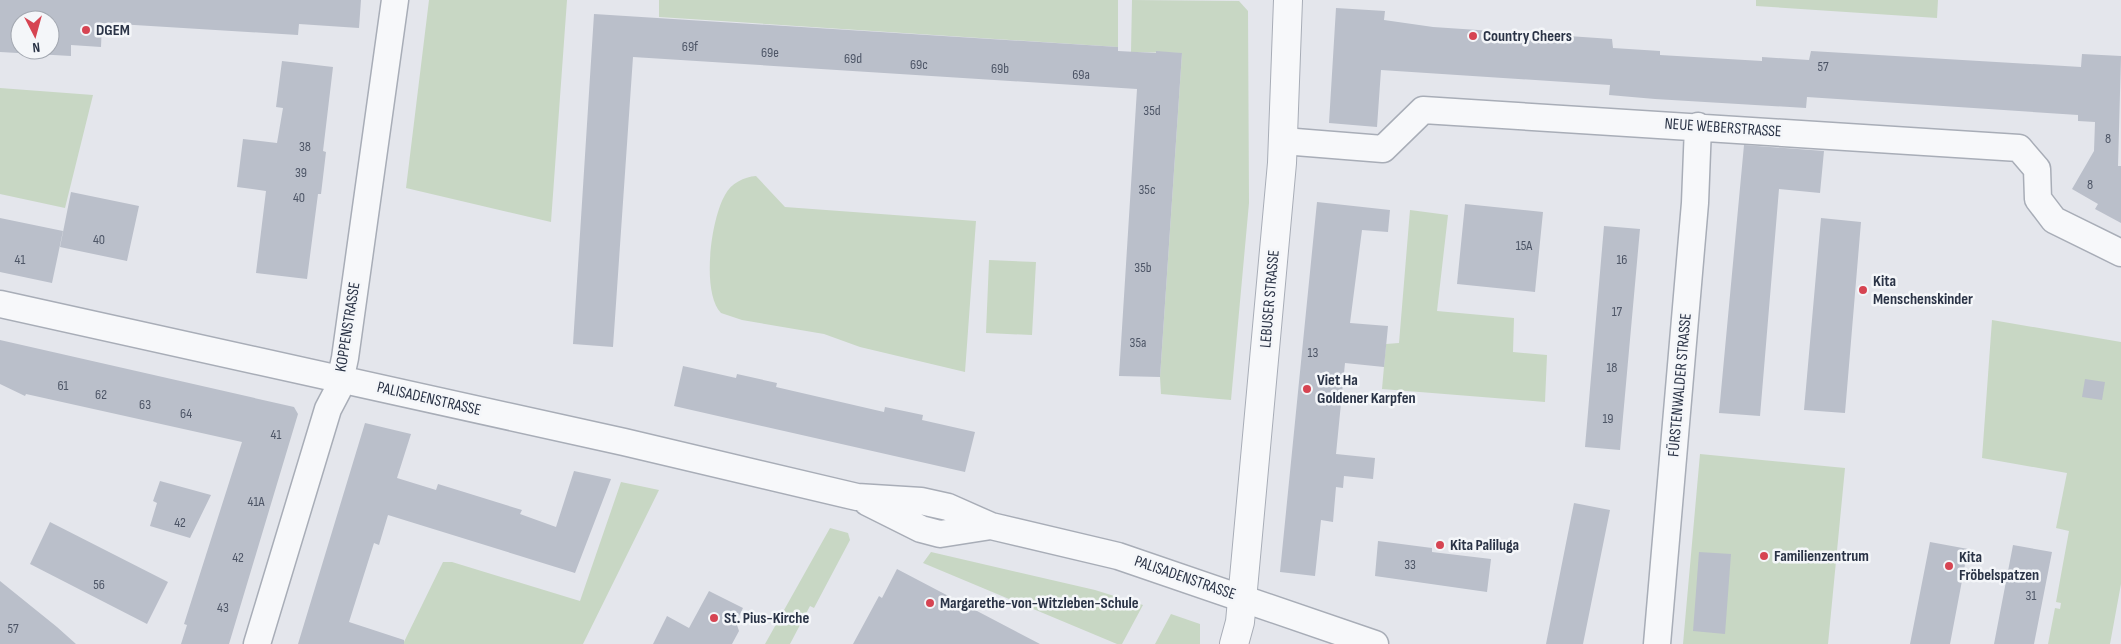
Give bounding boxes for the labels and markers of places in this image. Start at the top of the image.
place label: DGEM [96,21,130,40]
marker: DGEM [80,24,92,36]
place label: Country Cheers [1483,27,1572,46]
marker: Country Cheers [1467,30,1479,42]
place label: Kita Menschenskinder [1873,272,1973,309]
marker: Kita Menschenskinder [1857,284,1869,296]
place label: Viet Ha Goldener Karpfen [1317,371,1416,408]
marker: Viet Ha Goldener Karpfen [1301,383,1313,395]
place label: Kita Paliluga [1450,536,1519,555]
marker: Kita Paliluga [1434,539,1446,551]
place label: Familienzentrum [1774,547,1869,566]
place label: Kita Fröbelspatzen [1959,548,2039,585]
marker: Familienzentrum [1758,550,1770,562]
marker: Kita Fröbelspatzen [1943,560,1955,572]
place label: Margarethe-von-Witzleben-Schule [940,594,1139,613]
marker: Margarethe-von-Witzleben-Schule [924,597,936,609]
place label: St. Pius-Kirche [724,609,809,628]
marker: St. Pius-Kirche [708,612,720,624]

